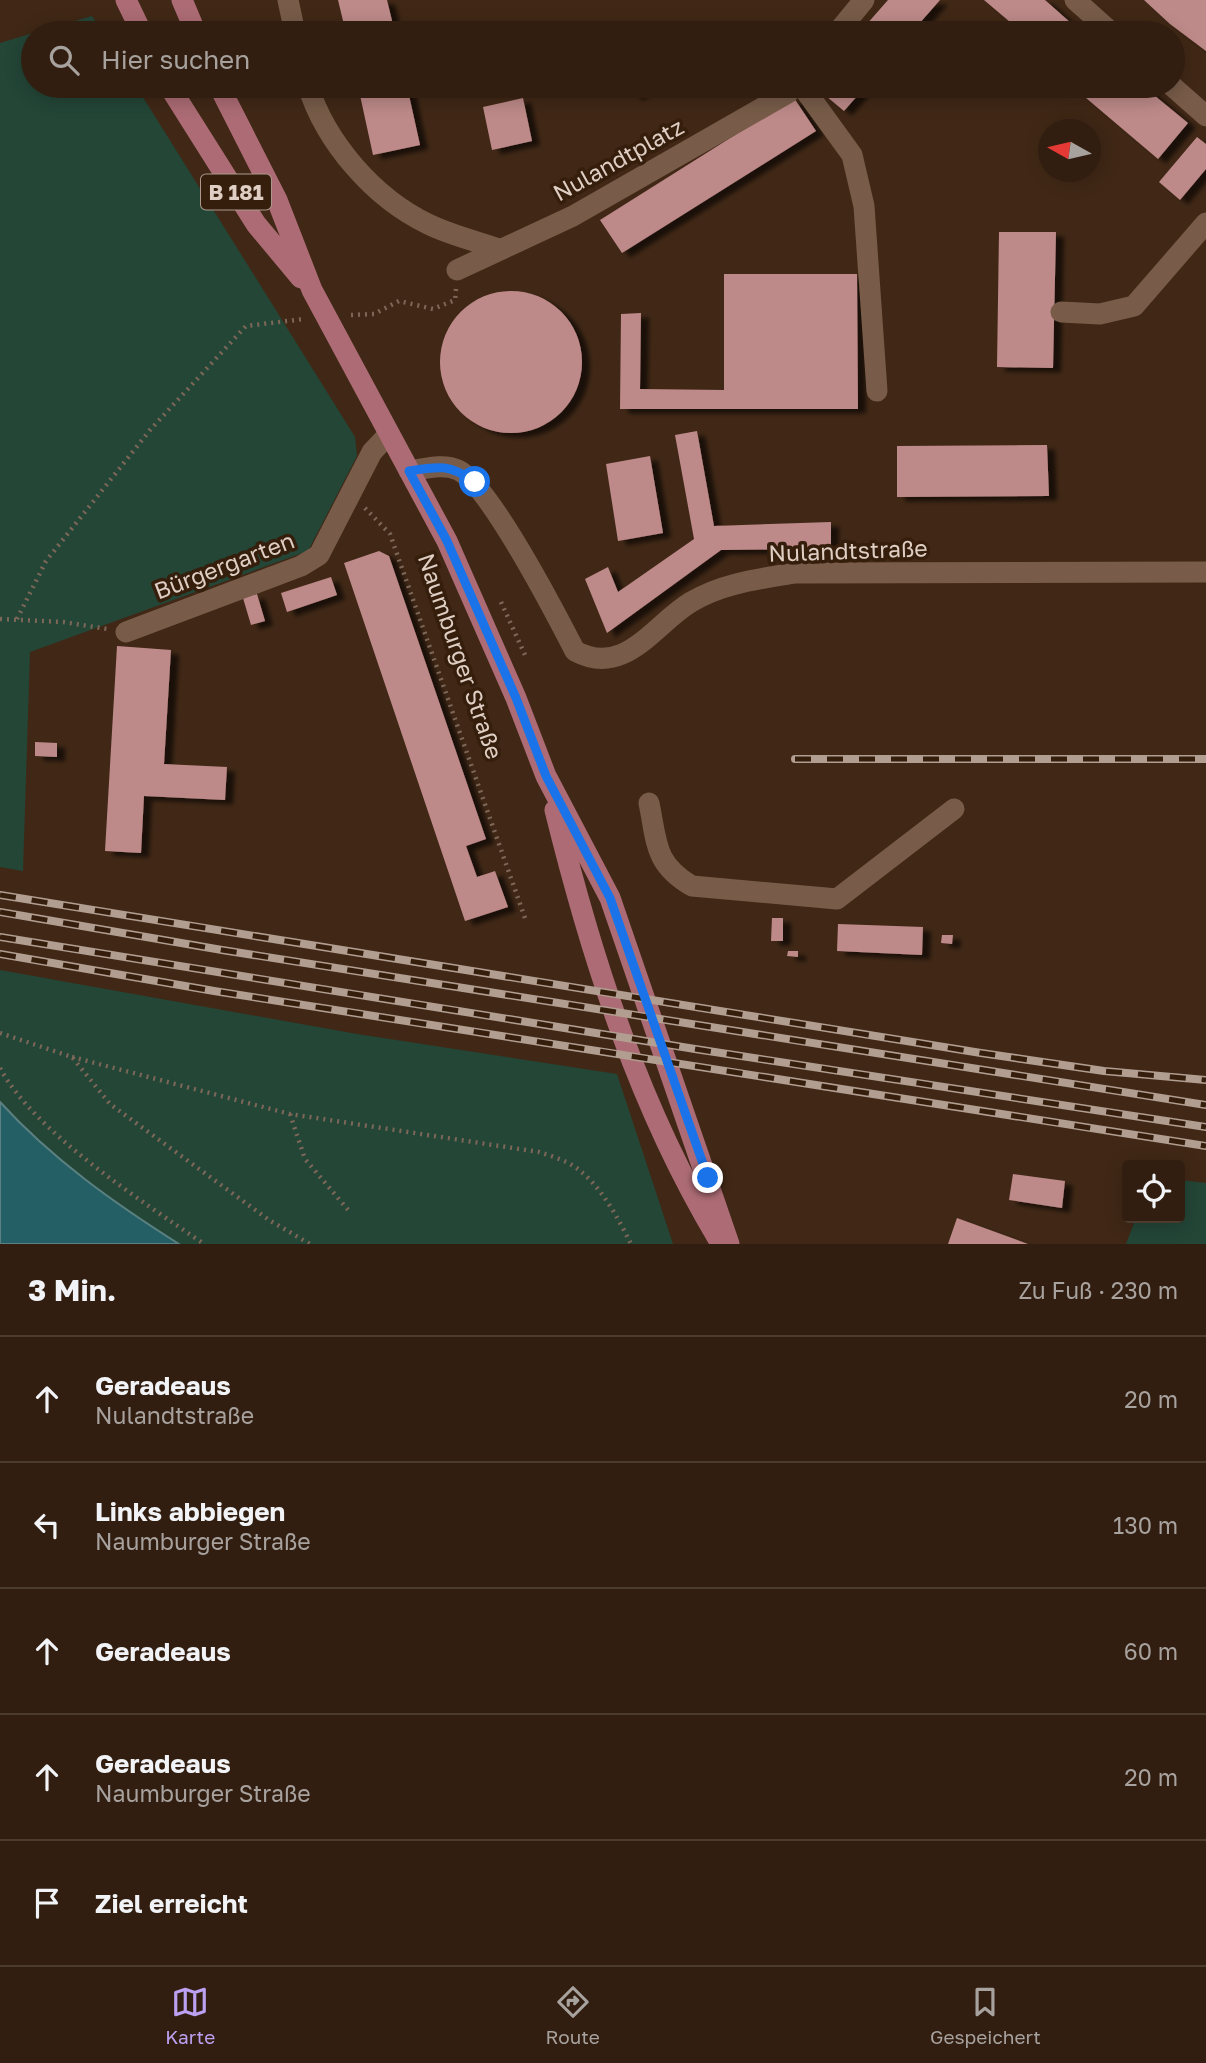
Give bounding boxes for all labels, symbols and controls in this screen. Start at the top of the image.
search box [21,21,1185,98]
icon: search [45,41,83,79]
text: Hier suchen [101,44,250,75]
street label: Nulandtplatz [548,112,688,206]
north arrow [1038,119,1101,182]
road number: B 181 [201,174,271,210]
route start [459,466,490,497]
street label: Bürgergarten [150,525,298,605]
street label: Nulandtstraße [768,533,928,567]
street label: Naumburger Straße [413,550,509,762]
map controls [1122,1160,1185,1223]
button: locate [1122,1160,1185,1223]
route end [692,1162,723,1193]
text: 3 Min. [28,1272,116,1308]
text: Zu Fuß · 230 m [1018,1276,1178,1304]
text: Geradeaus [95,1370,231,1401]
icon: ahead [28,1380,66,1418]
text: 20 m [1124,1385,1178,1413]
text: Nulandtstraße [95,1401,254,1429]
text: Links abbiegen [95,1496,285,1527]
icon: left [28,1506,66,1544]
text: 130 m [1113,1511,1178,1539]
text: Naumburger Straße [95,1527,311,1555]
icon: ahead [28,1632,66,1670]
text: Geradeaus [95,1636,231,1667]
text: 60 m [1124,1637,1178,1665]
text: Geradeaus [95,1748,231,1779]
icon: ahead [28,1758,66,1796]
text: 20 m [1124,1763,1178,1791]
text: Naumburger Straße [95,1779,311,1807]
icon: arrive [28,1884,66,1922]
text: Ziel erreicht [95,1888,248,1919]
tab: Karte [165,1983,215,2048]
tab: Route [546,1983,600,2048]
tab: Gespeichert [930,1983,1041,2048]

